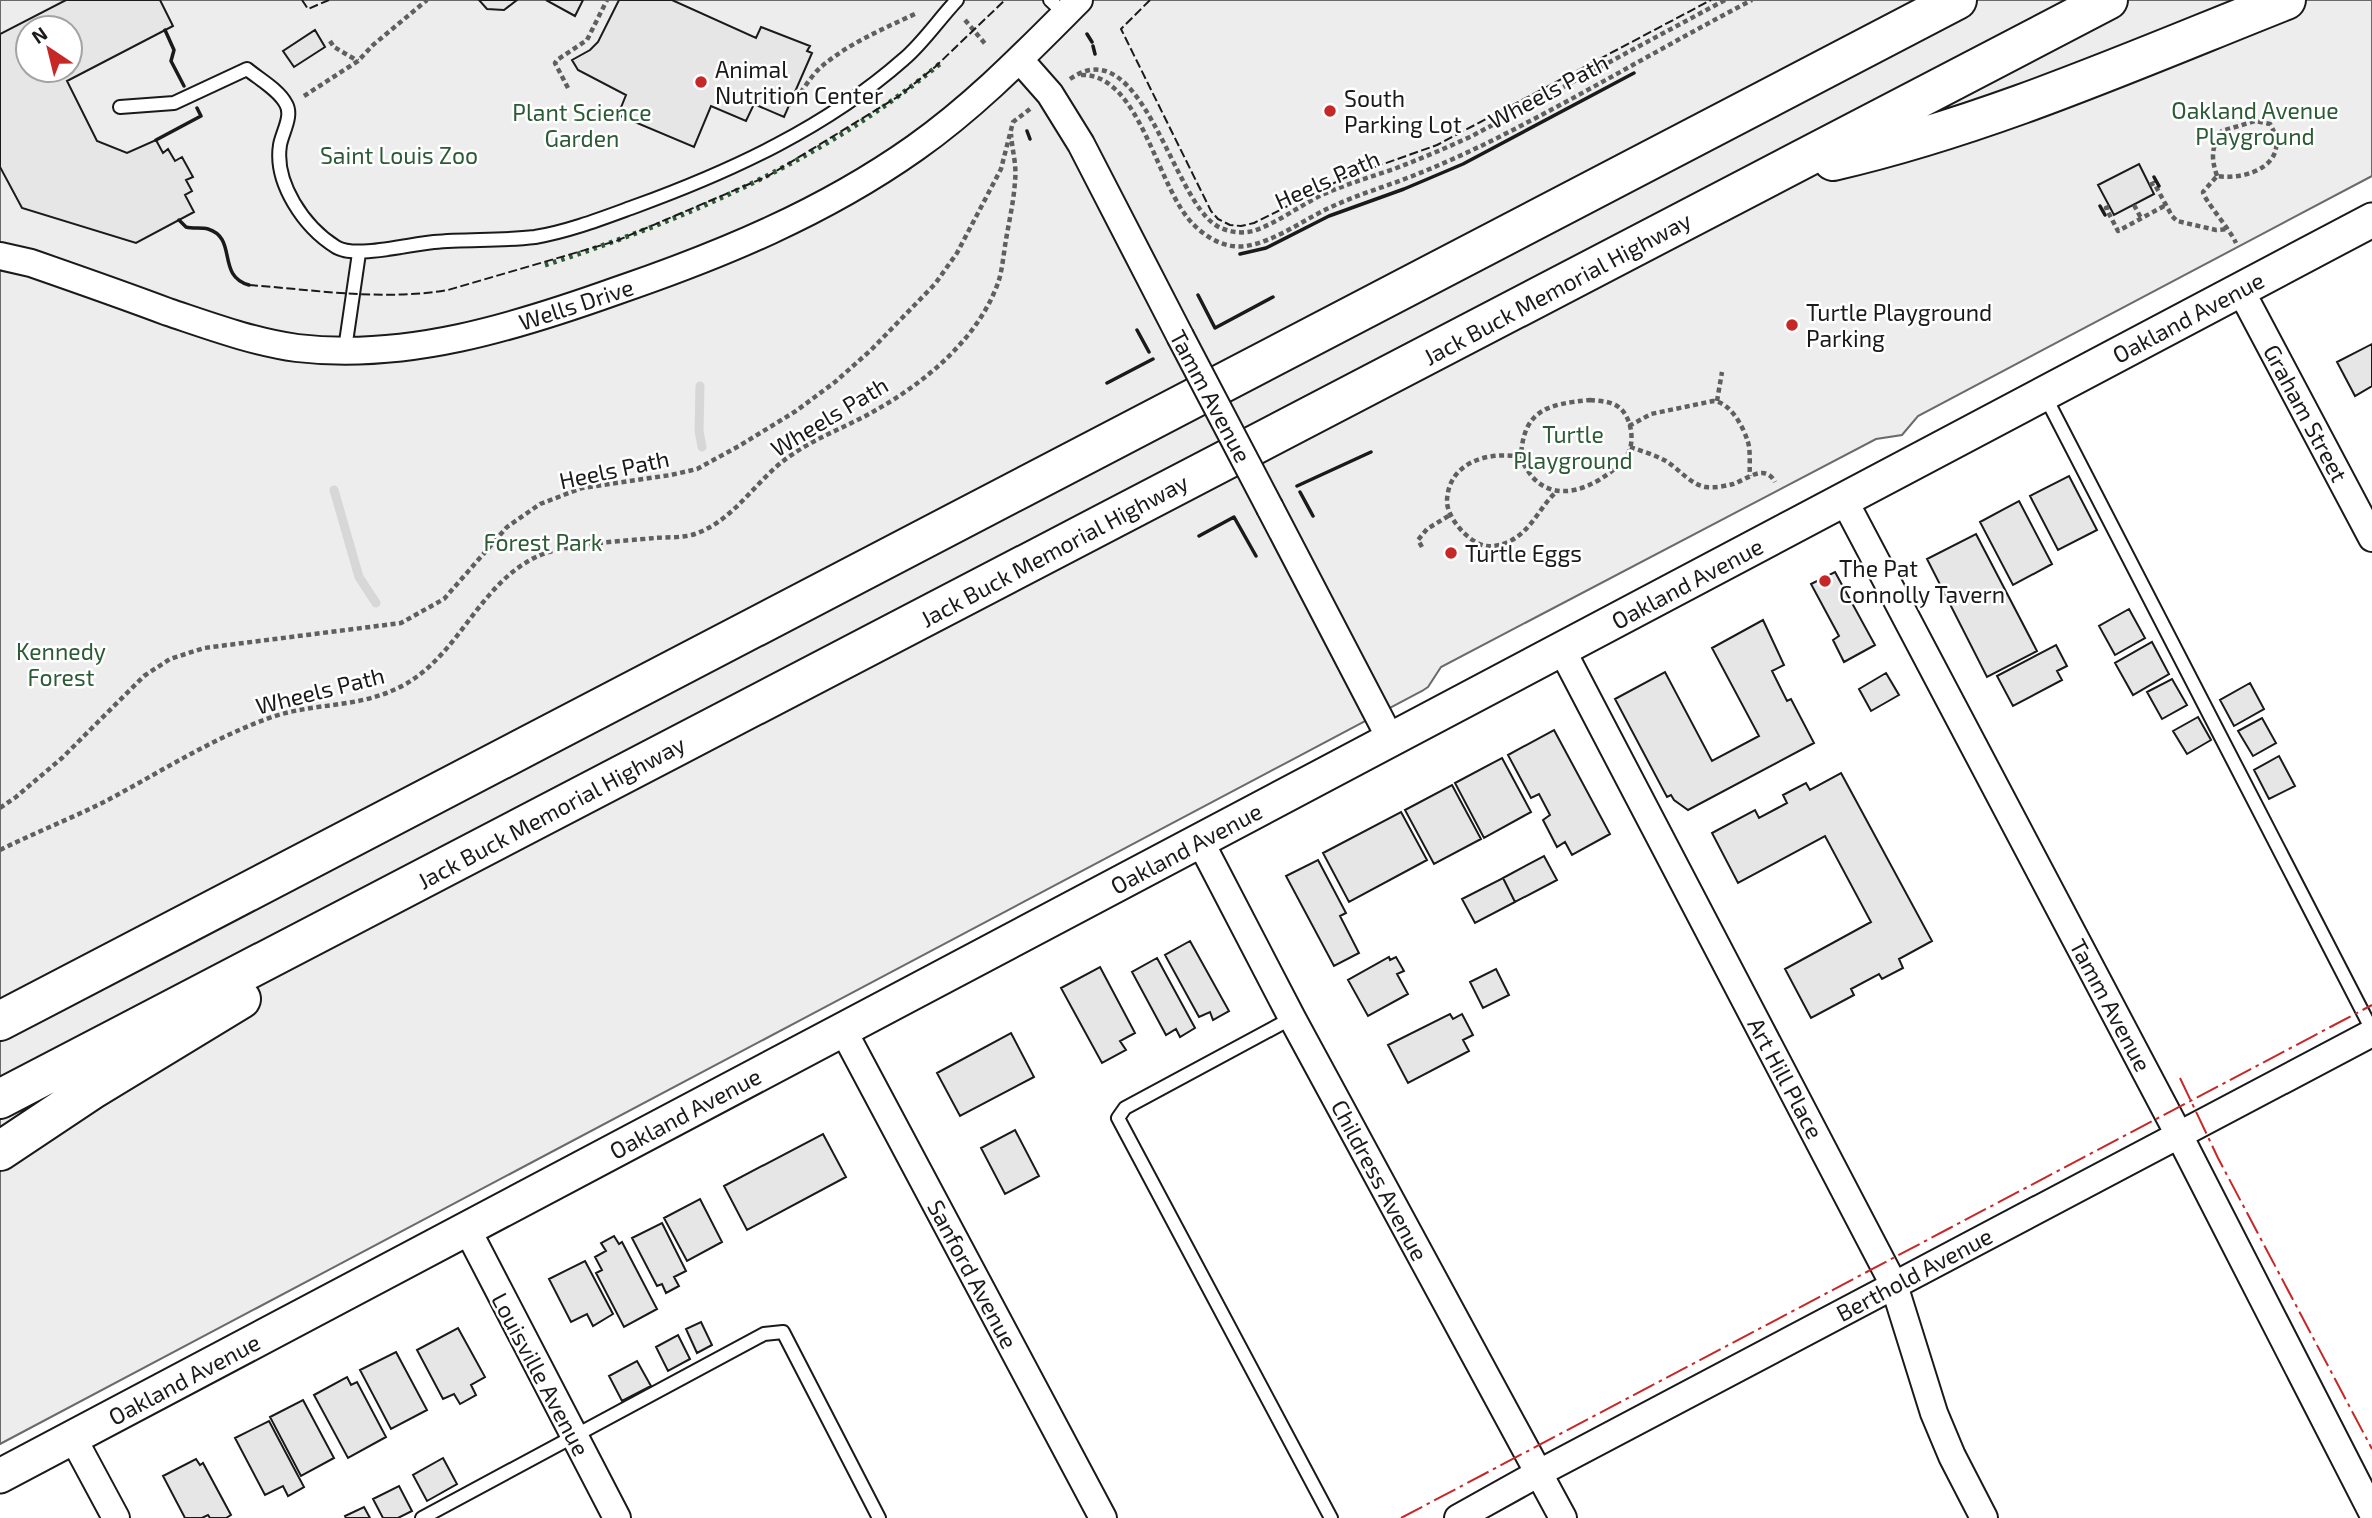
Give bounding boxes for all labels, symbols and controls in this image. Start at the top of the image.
north arrow [14,14,84,84]
text: N [27,21,51,48]
street label: Wheels Path [1483,48,1613,134]
place label: Animal Nutrition Center [715,55,883,109]
marker: Animal Nutrition Center [693,74,709,90]
place label: South Parking Lot [1344,84,1462,138]
park label: Oakland Avenue Playground [2171,96,2339,150]
park label: Plant Science Garden [512,98,652,152]
marker: South Parking Lot [1322,103,1338,119]
park label: Saint Louis Zoo [320,141,478,169]
street label: Heels Path [1270,143,1384,215]
street label: Jack Buck Memorial Highway [1418,205,1696,371]
street label: Oakland Avenue [2108,265,2268,369]
street label: Wells Drive [515,272,637,336]
place label: Turtle Playground Parking [1806,298,1992,352]
marker: Turtle Playground Parking [1784,317,1800,333]
street label: Tamm Avenue [1164,325,1258,467]
street label: Graham Street [2258,340,2354,487]
street label: Wheels Path [765,370,893,462]
park label: Turtle Playground [1513,420,1633,474]
street label: Heels Path [556,444,672,494]
street label: Jack Buck Memorial Highway [915,467,1193,633]
park label: Forest Park [484,528,603,556]
street label: Oakland Avenue [1607,531,1767,635]
place label: Turtle Eggs [1465,539,1582,567]
marker: Turtle Eggs [1443,545,1459,561]
place label: The Pat Connolly Tavern [1839,554,2005,608]
marker: The Pat Connolly Tavern [1817,573,1833,589]
park label: Kennedy Forest [16,637,106,691]
street label: Wheels Path [253,660,387,720]
street label: Jack Buck Memorial Highway [412,729,690,895]
street label: Oakland Avenue [1106,796,1266,900]
street label: Tamm Avenue [2064,934,2158,1076]
street label: Art Hill Place [1742,1013,1830,1143]
street label: Oakland Avenue [605,1061,765,1165]
street label: Childress Avenue [1326,1095,1434,1265]
street label: Sanford Avenue [922,1195,1024,1353]
street label: Berthold Avenue [1831,1221,1997,1327]
street label: Louisville Avenue [486,1288,596,1460]
street label: Oakland Avenue [104,1327,264,1431]

